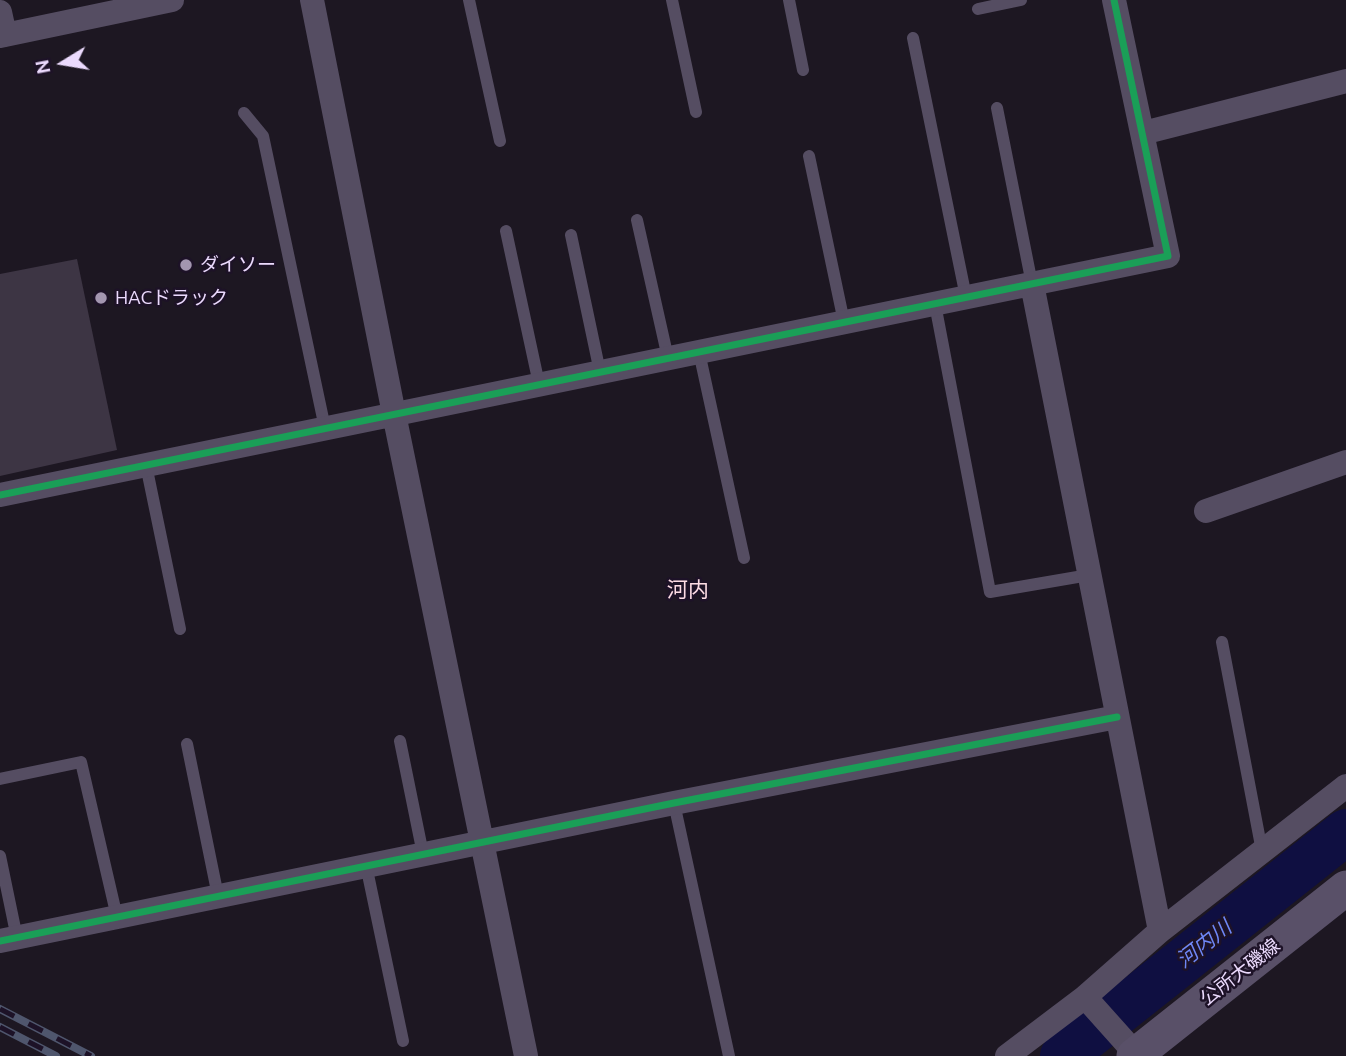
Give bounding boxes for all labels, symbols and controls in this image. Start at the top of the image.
north arrow [28,28,98,98]
text: N [30,58,55,76]
place label: ダイソー [200,254,276,276]
marker: ダイソー [178,257,194,273]
place label: HACドラック [115,287,228,309]
marker: HACドラック [93,290,109,306]
district label: 河内 [667,577,709,603]
water label: 河内川 [1171,915,1237,973]
street label: 公所大磯線 [1196,934,1284,1010]

